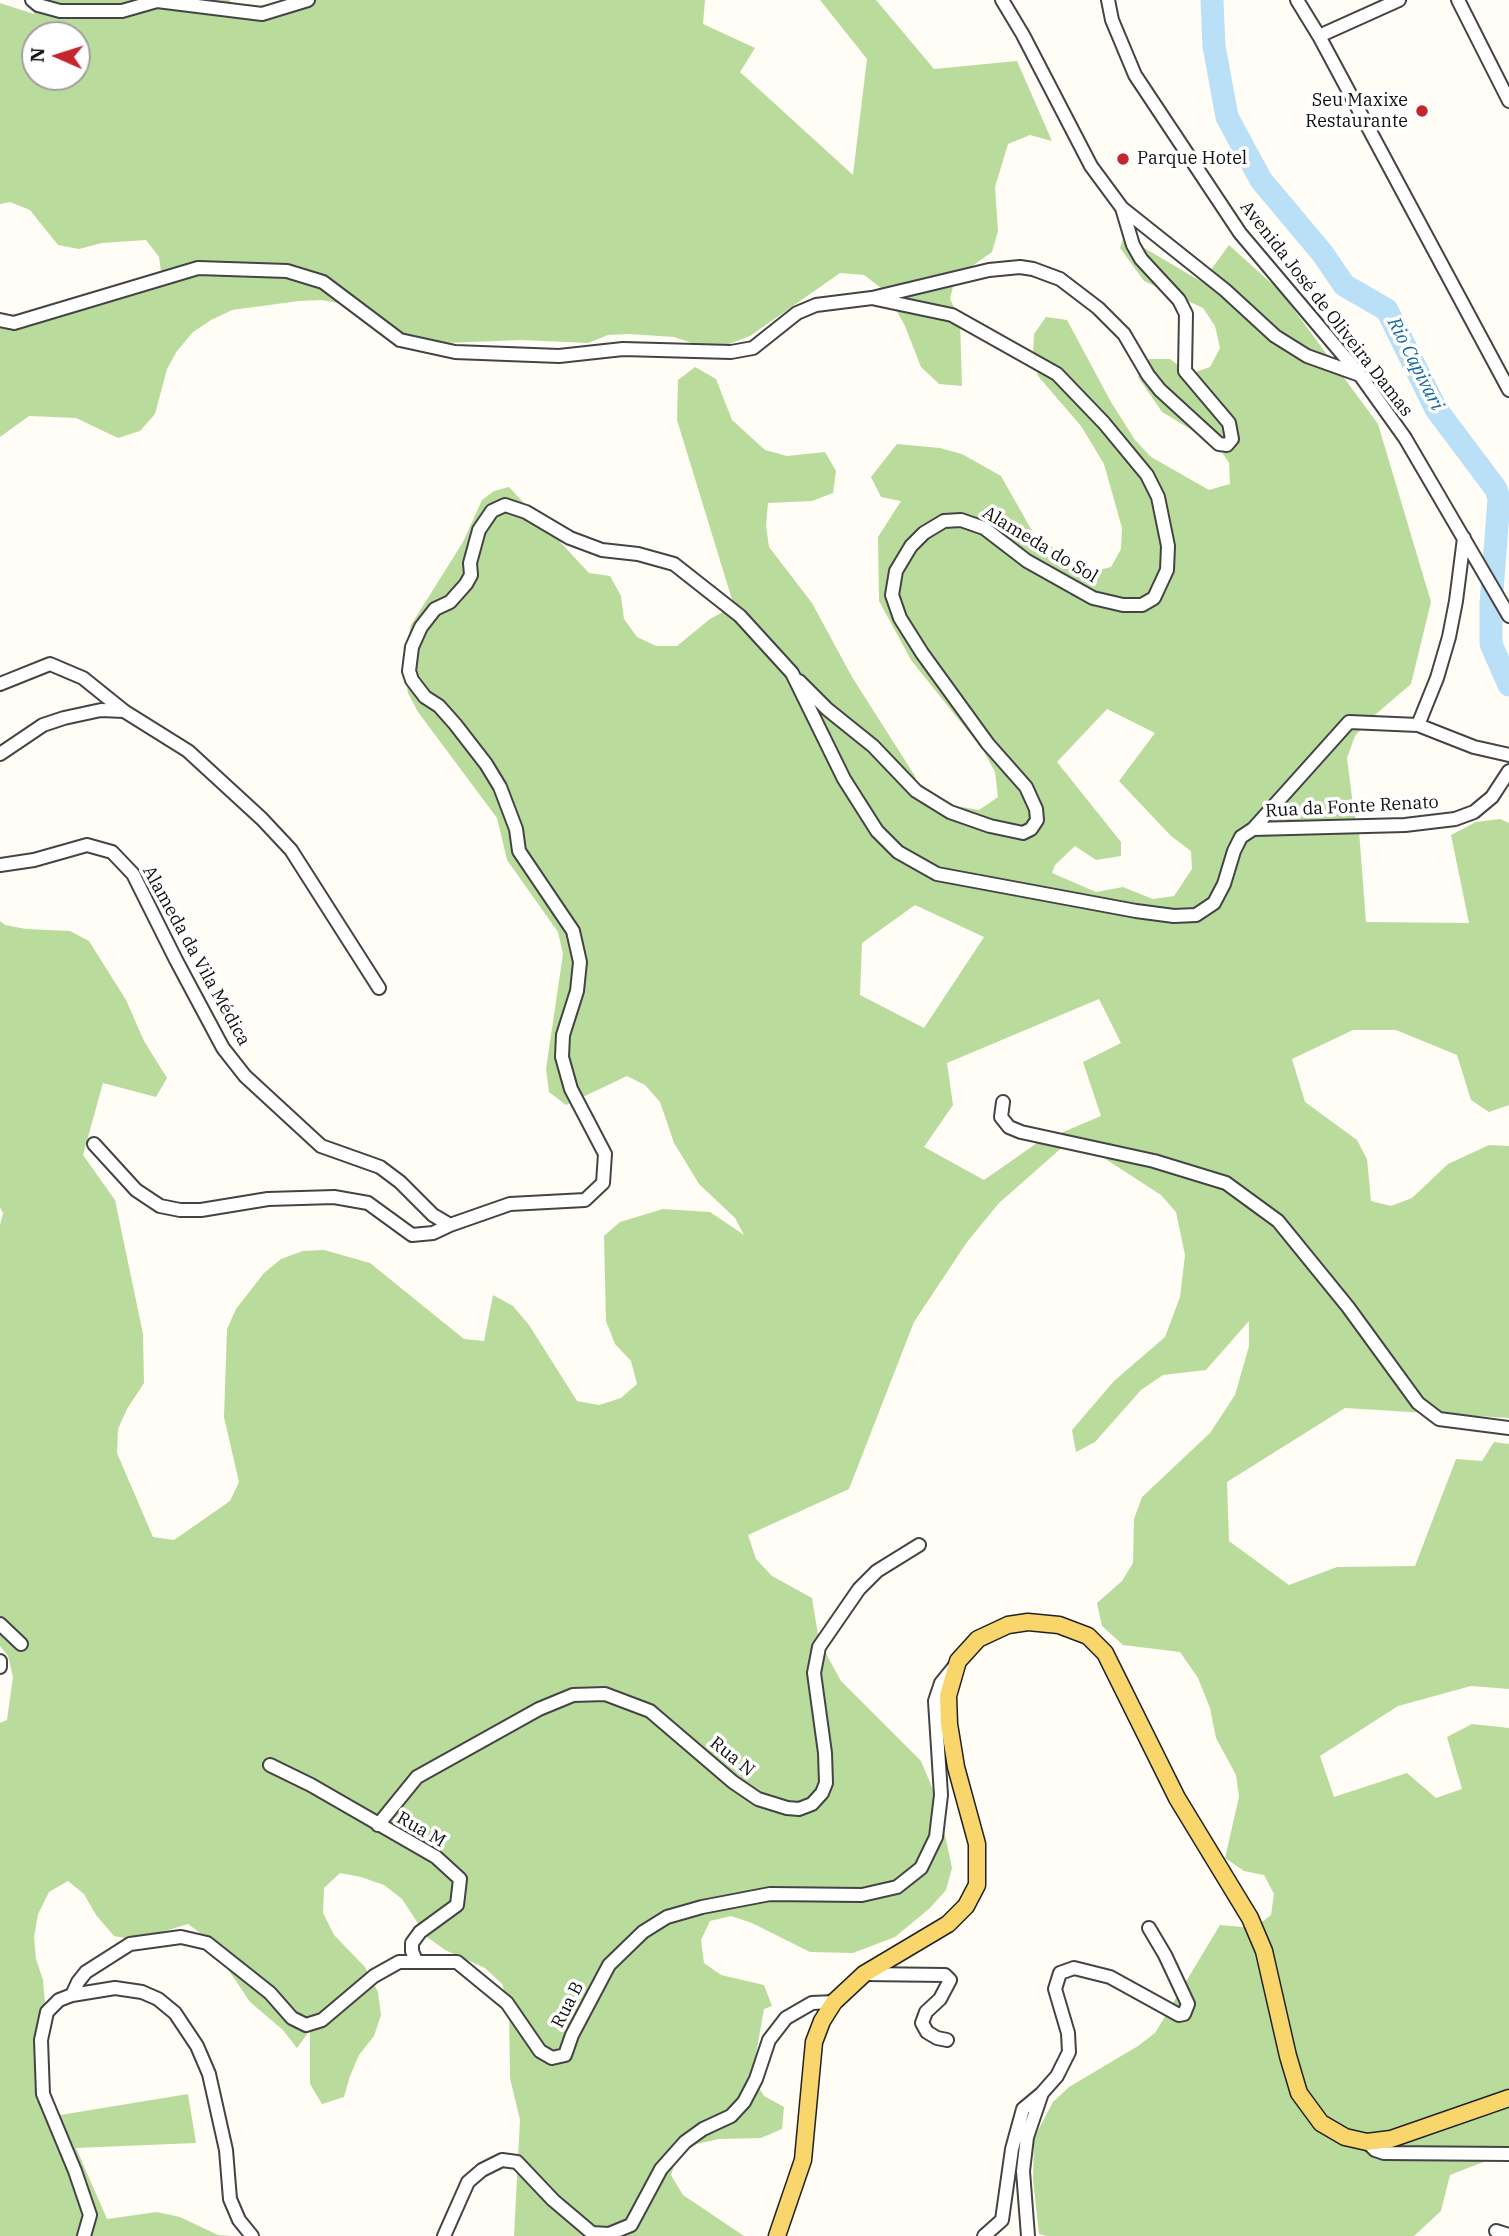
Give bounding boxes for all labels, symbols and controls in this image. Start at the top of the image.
north arrow [21,21,91,91]
text: N [25,47,49,63]
place label: Seu Maxixe Restaurante [1305,90,1408,132]
marker: Seu Maxixe Restaurante [1414,103,1430,119]
place label: Parque Hotel [1137,148,1247,170]
marker: Parque Hotel [1115,151,1131,167]
street label: Avenida José de Oliveira Damas [1235,197,1417,421]
water label: Rio Capivari [1382,314,1448,414]
street label: Alameda do Sol [978,502,1102,588]
street label: Rua da Fonte Renato [1265,792,1439,822]
street label: Alameda da Vila Médica [138,862,254,1050]
street label: Rua N [705,1733,759,1781]
street label: Rua M [393,1807,449,1853]
street label: Rua B [547,1978,589,2032]

